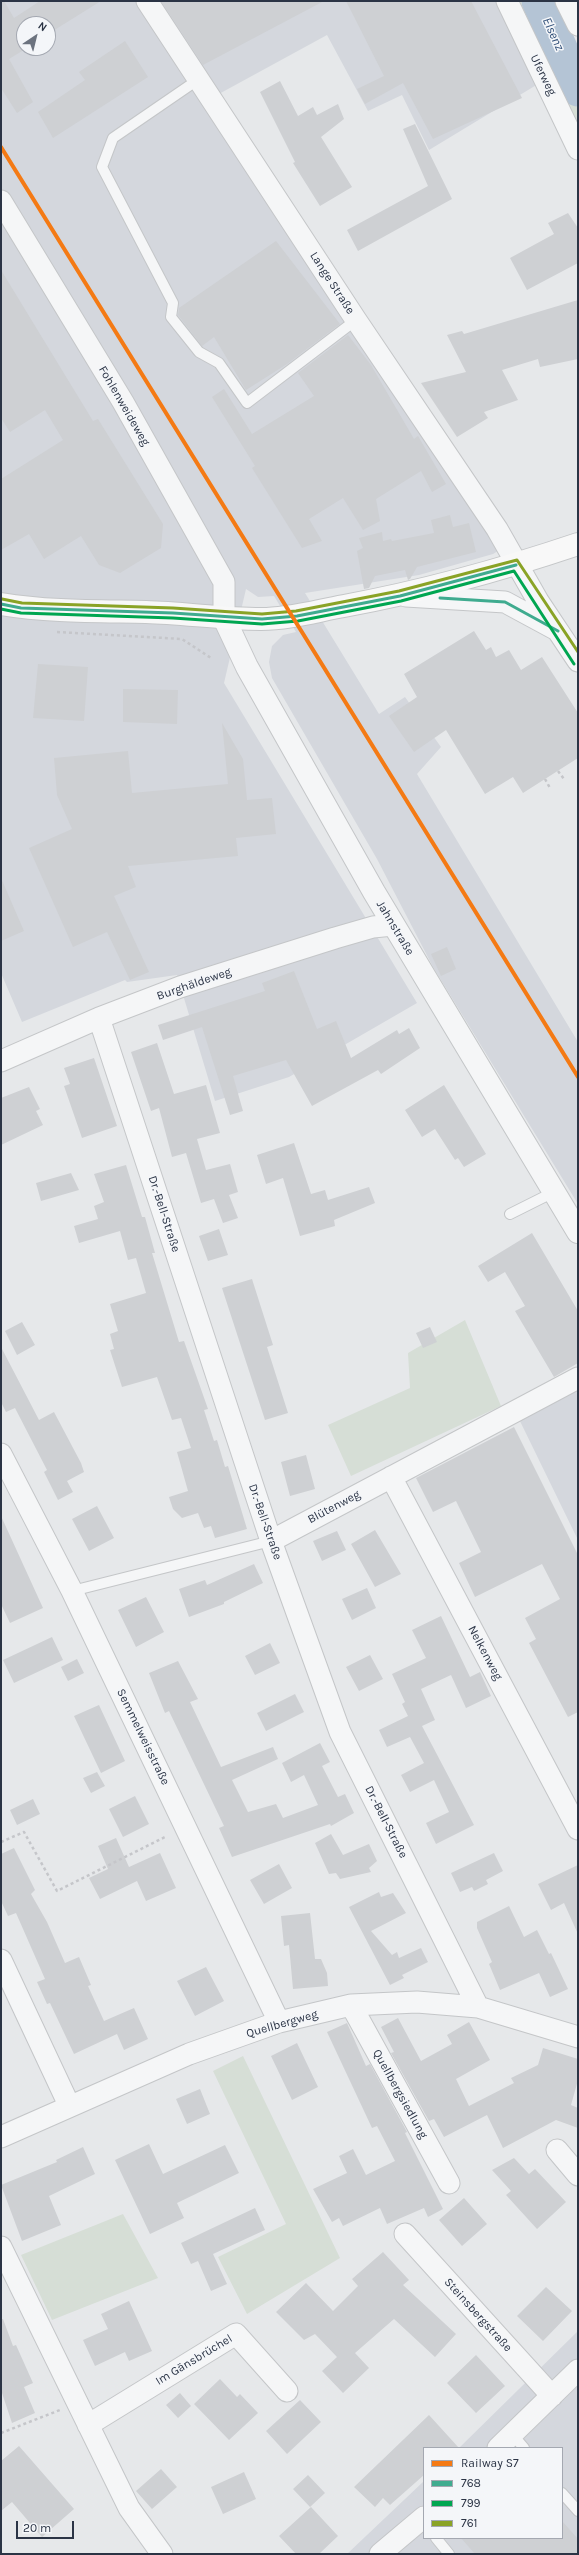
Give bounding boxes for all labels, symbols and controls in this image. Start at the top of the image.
water label: Elsenz [539,15,567,53]
north arrow [16,16,56,56]
text: N [36,19,50,34]
street label: Uferweg [527,52,559,98]
street label: Lange Straße [306,249,358,317]
street label: Fohlenweideweg [95,363,153,449]
street label: Jahnstraße [373,898,417,958]
street label: Burghäldeweg [155,965,233,1003]
street label: Dr.-Bell-Straße [145,1174,183,1254]
street label: Dr.-Bell-Straße [245,1482,285,1562]
street label: Blütenweg [305,1487,363,1527]
street label: Nelkenweg [465,1623,505,1683]
street label: Semmelweisstraße [113,1686,173,1788]
street label: Dr.-Bell-Straße [362,1783,410,1861]
street label: Quellbergweg [245,2007,319,2041]
street label: Quellbergsiedlung [369,2047,431,2141]
street label: Steinsbergstraße [441,2275,515,2355]
street label: Im Gänsbrüchel [153,2331,235,2389]
legend [423,2447,563,2539]
text: Railway S7 [461,2456,519,2470]
text: 768 [461,2476,481,2490]
text: 799 [461,2496,481,2510]
scale bar [18,2513,76,2539]
text: 761 [461,2516,477,2530]
text: 20 m [23,2521,51,2535]

